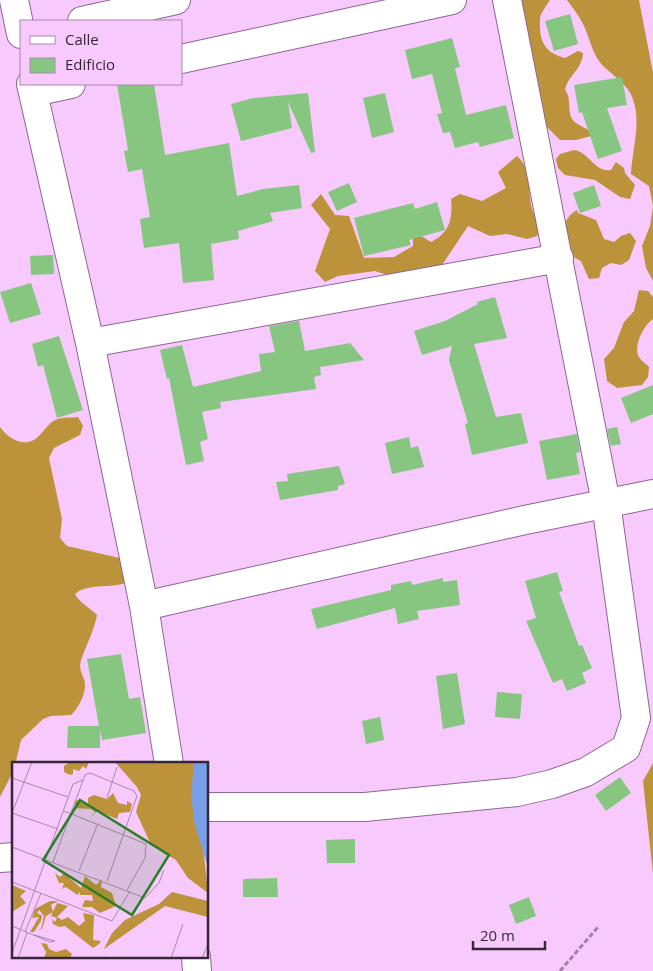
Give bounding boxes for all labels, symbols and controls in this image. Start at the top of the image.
legend [20,20,182,85]
text: Calle [65,29,99,49]
text: Edificio [65,54,115,74]
inset map [12,762,209,958]
scale bar [473,918,546,950]
text: 20 m [480,925,515,945]

